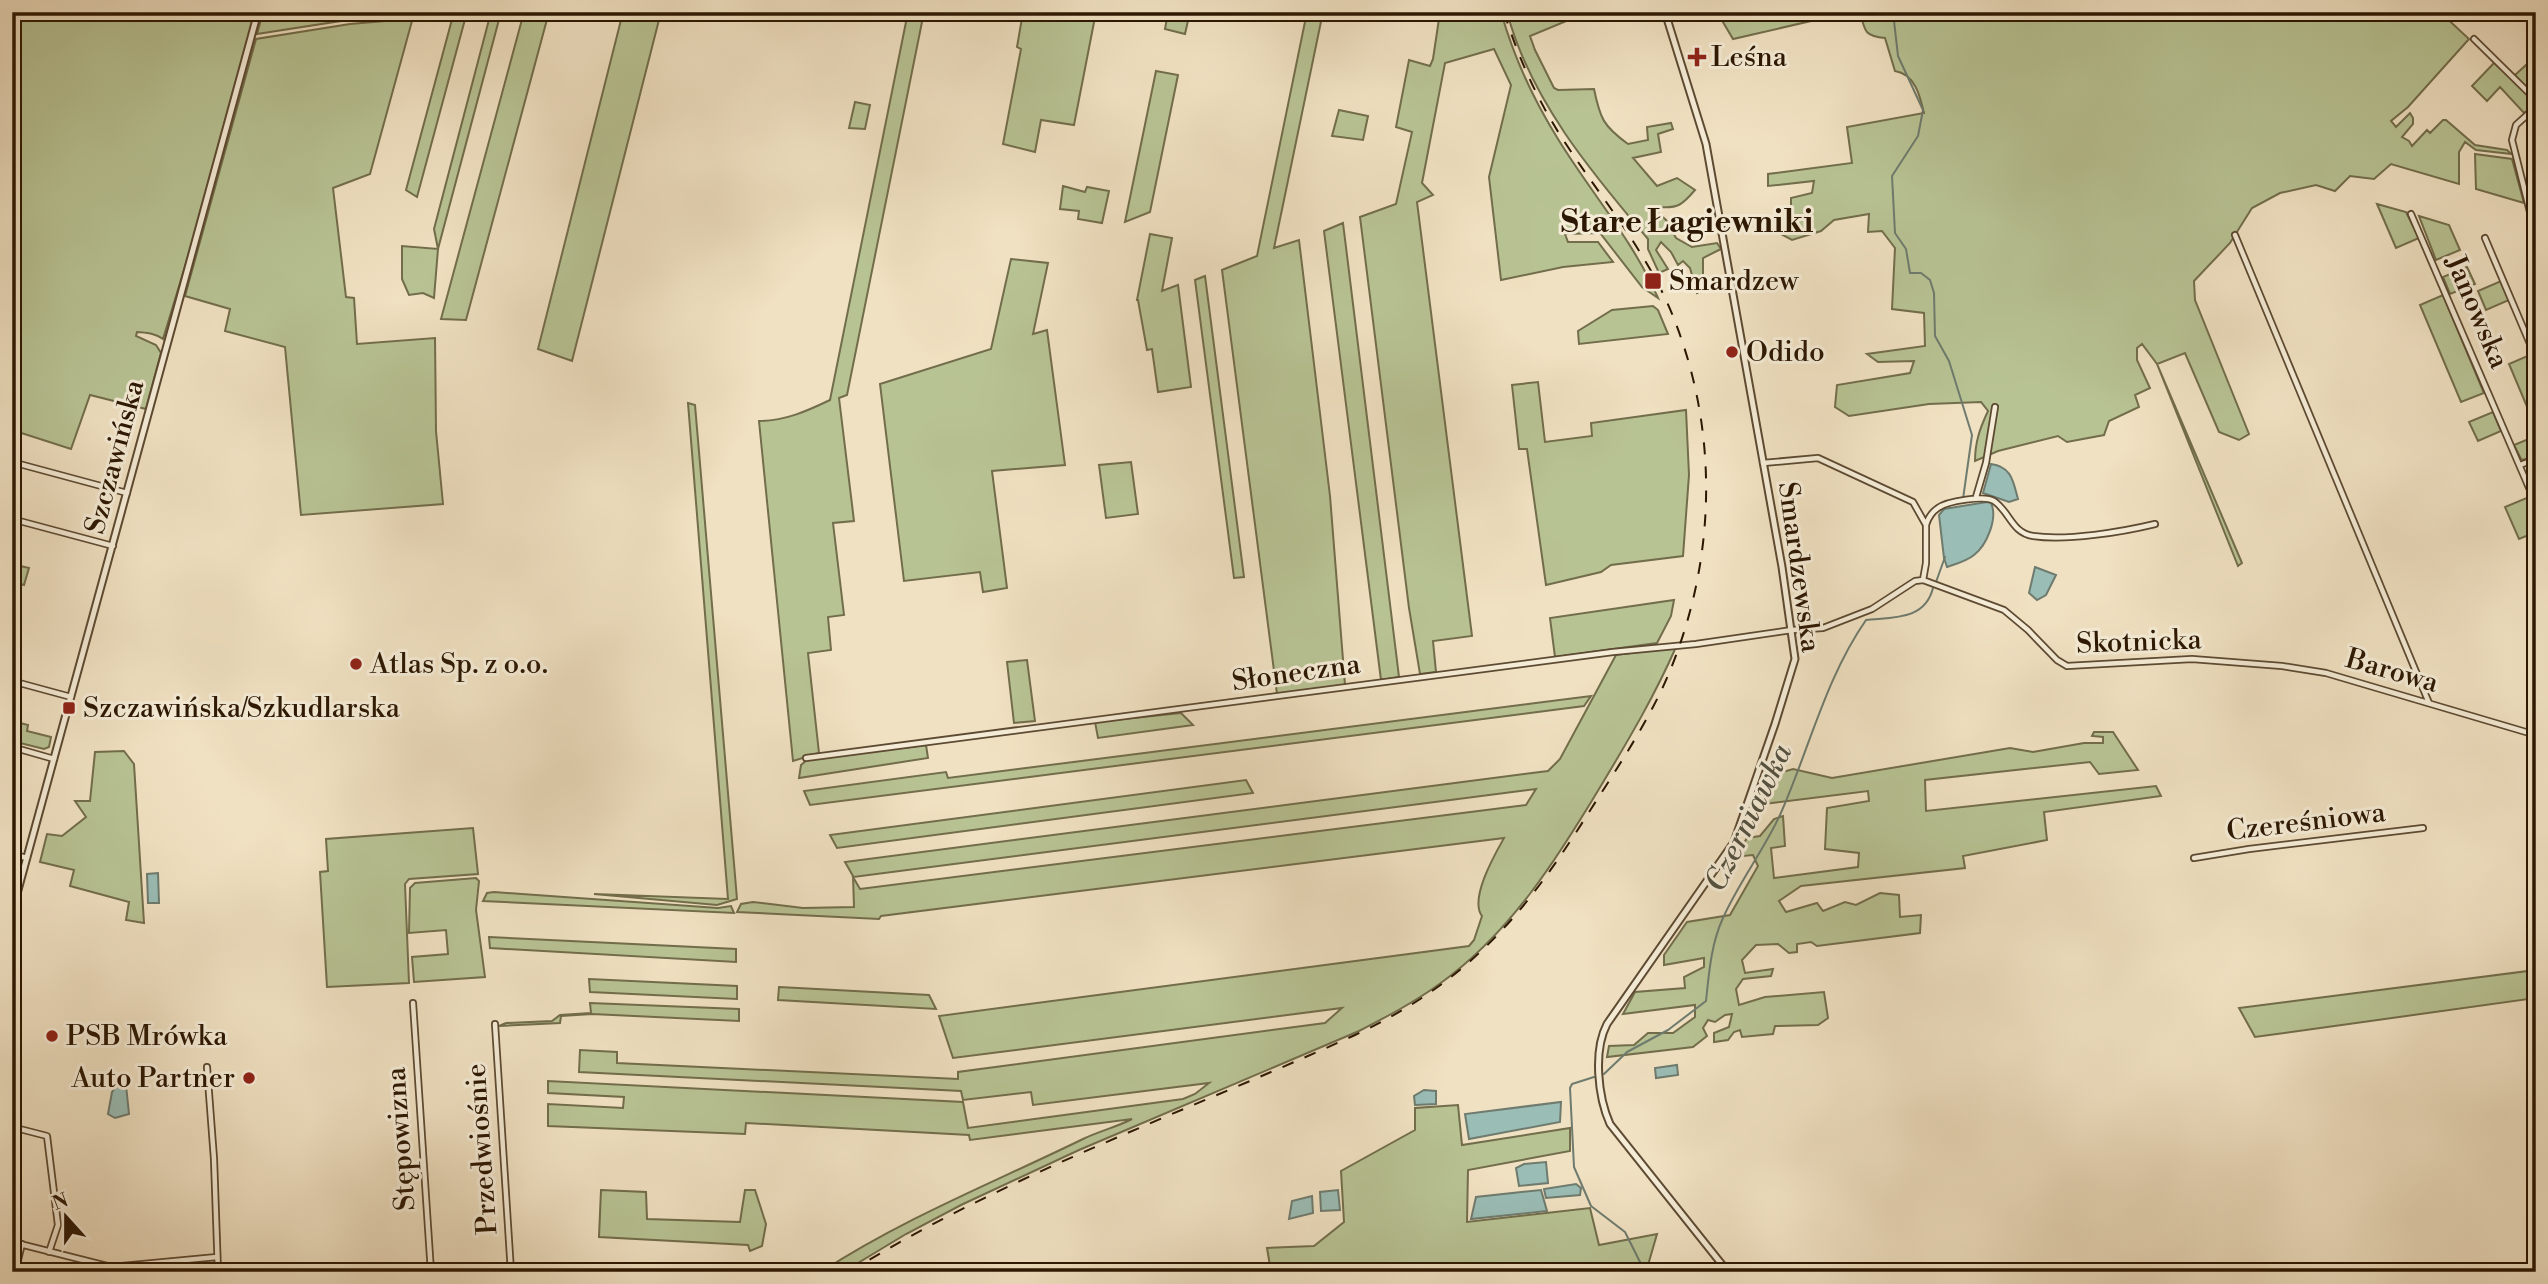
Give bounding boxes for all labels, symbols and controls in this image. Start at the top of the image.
place label: Leśna [1711,40,1788,75]
marker: Leśna [1689,49,1705,65]
district label: Stare Łagiewniki [1561,202,1813,242]
street label: Janowska [2437,249,2517,375]
place label: Smardzew [1669,264,1799,299]
marker: Smardzew [1643,271,1663,291]
place label: Odido [1746,335,1825,370]
marker: Odido [1724,344,1740,360]
street label: Szczawińska [78,375,153,538]
street label: Smardzewska [1770,480,1828,655]
street label: Skotnicka [2076,622,2203,662]
street label: Barowa [2341,641,2443,701]
place label: Atlas Sp. z o.o. [369,647,548,682]
street label: Słoneczna [1230,647,1363,699]
marker: Atlas Sp. z o.o. [348,656,364,672]
place label: Szczawińska/Szkudlarska [83,691,401,726]
marker: Szczawińska/Szkudlarska [61,700,77,716]
water label: Czerniawka [1697,737,1801,898]
street label: Czereśniowa [2225,795,2388,849]
place label: PSB Mrówka [66,1019,228,1054]
marker: PSB Mrówka [44,1028,60,1044]
place label: Auto Partner [70,1061,235,1096]
street label: Przedwiośnie [459,1062,505,1236]
street label: Stępowizna [378,1065,423,1212]
marker: Auto Partner [241,1070,257,1086]
north arrow [32,1182,102,1252]
text: N [49,1188,72,1216]

